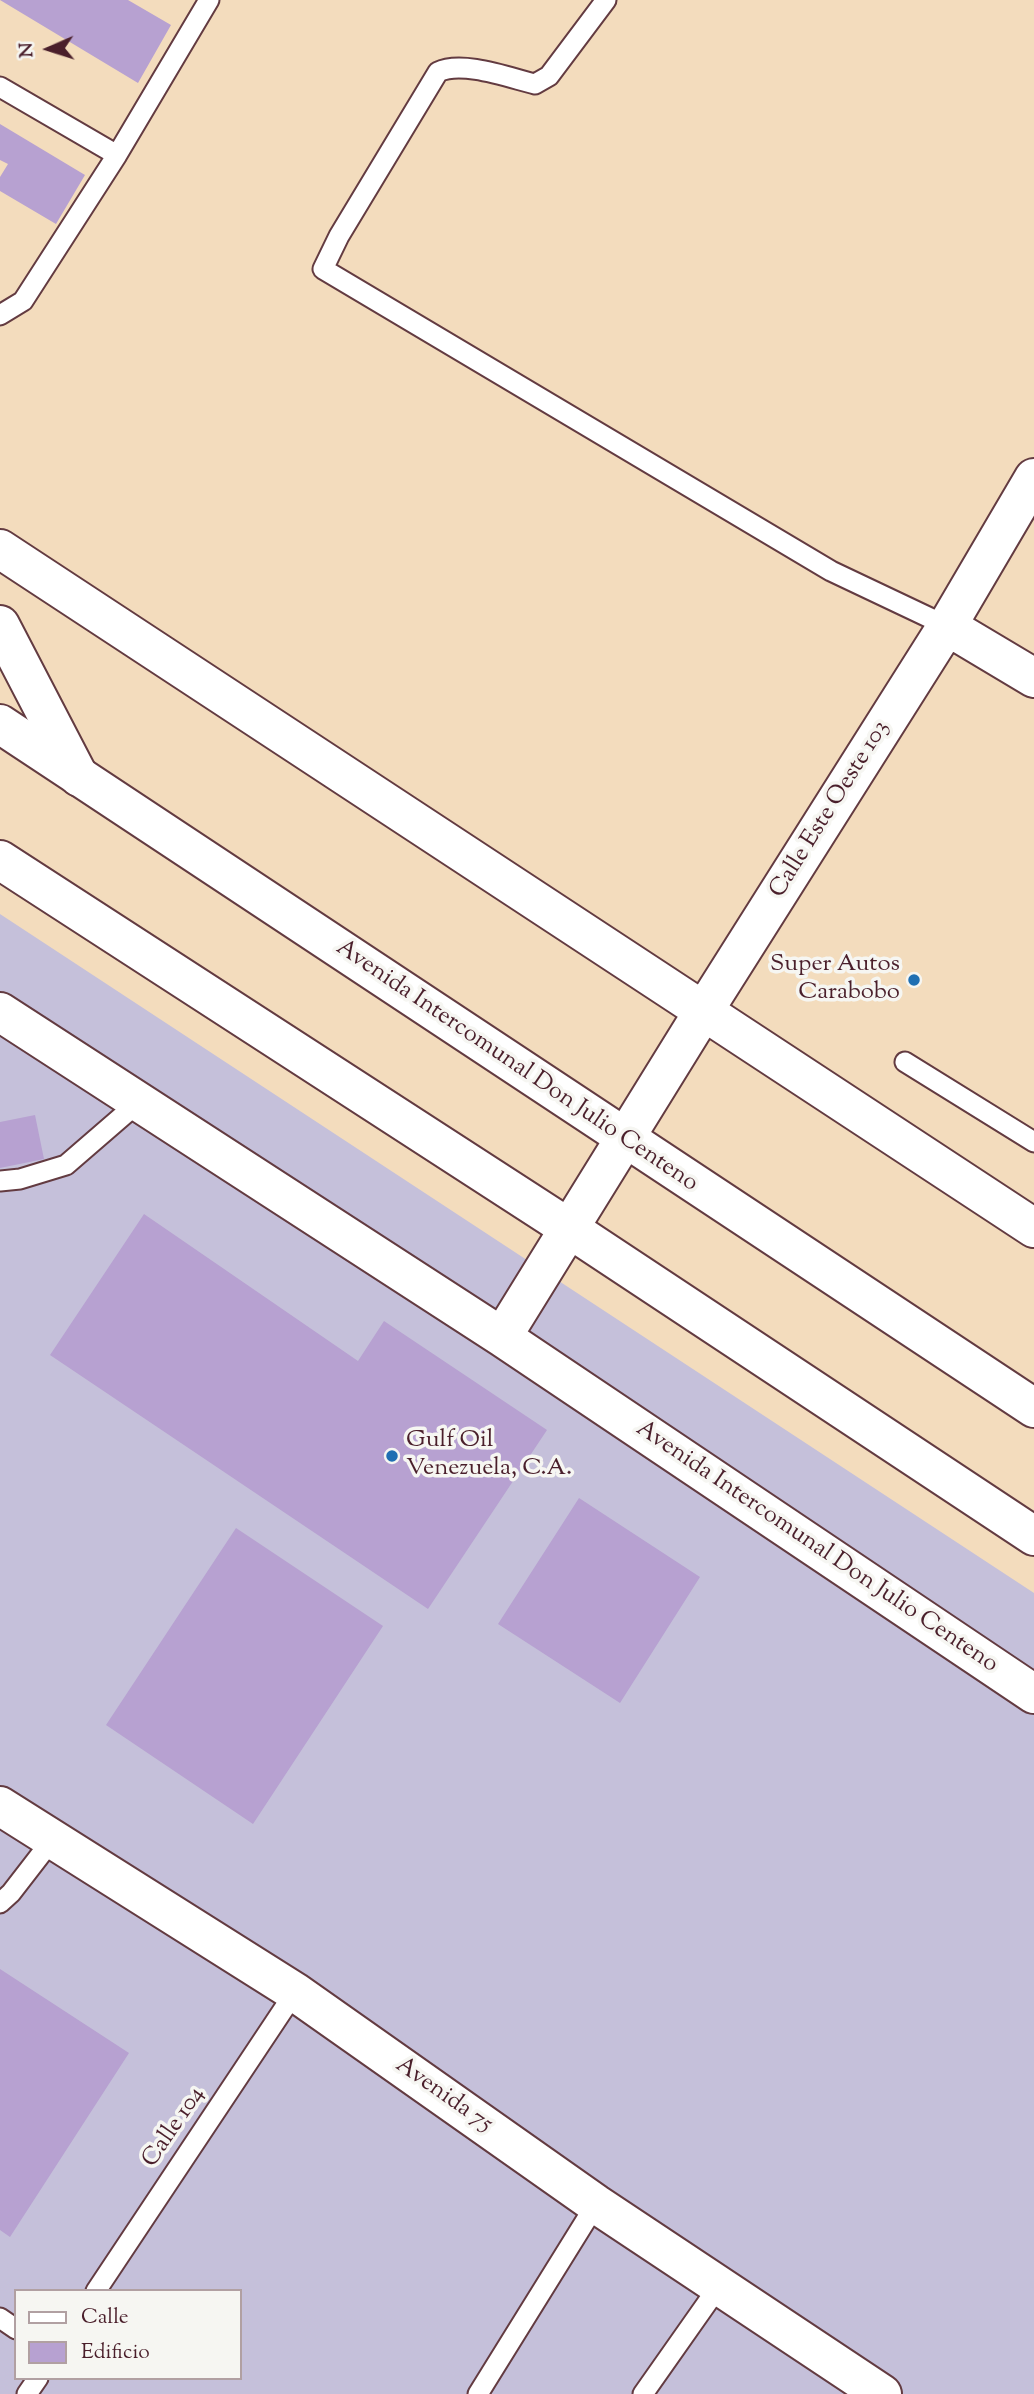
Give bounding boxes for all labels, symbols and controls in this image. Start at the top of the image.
north arrow [14,14,84,84]
text: N [14,42,41,58]
street label: Calle Este Oeste 103 [765,716,897,904]
street label: Avenida Intercomunal Don Julio Centeno [329,935,703,1199]
place label: Super Autos Carabobo [770,952,900,1008]
marker: Super Autos Carabobo [906,972,922,988]
street label: Avenida Intercomunal Don Julio Centeno [629,1416,1003,1680]
place label: Gulf Oil Venezuela, C.A. [406,1428,572,1484]
marker: Gulf Oil Venezuela, C.A. [384,1448,400,1464]
street label: Avenida 75 [389,2052,497,2140]
street label: Calle 104 [138,2082,212,2174]
legend [14,2289,242,2380]
text: Calle [81,2303,129,2333]
text: Edificio [81,2338,150,2368]

